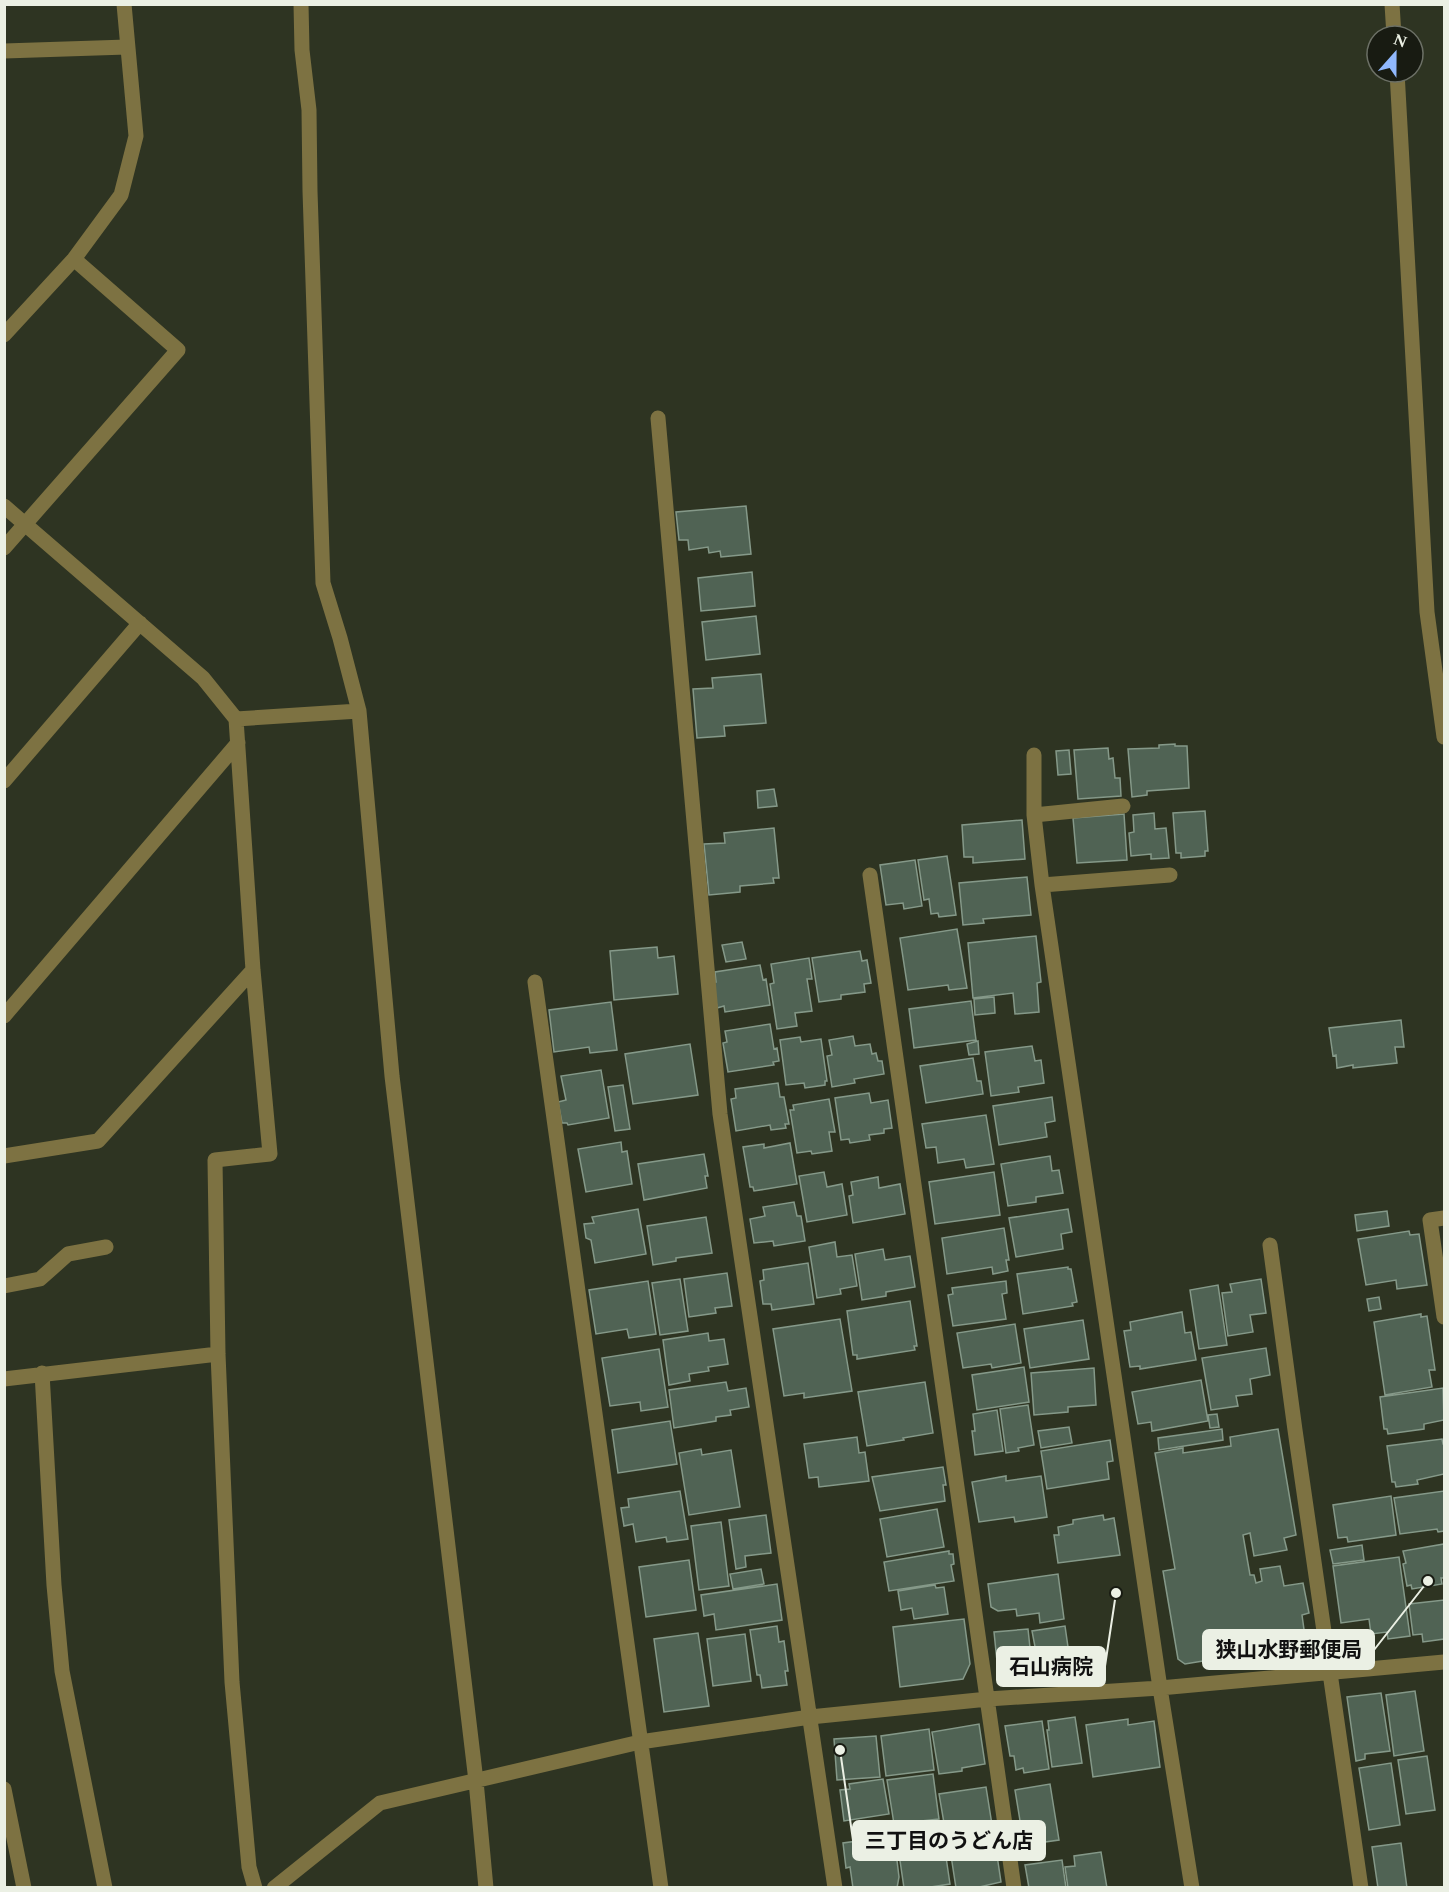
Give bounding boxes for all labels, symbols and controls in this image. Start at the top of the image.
north arrow [1365,24,1425,84]
text: N [1390,27,1410,54]
callout: 狭山水野郵便局 [1203,1630,1374,1669]
text: 狭山水野郵便局 [1216,1635,1363,1667]
callout: 石山病院 [997,1647,1105,1686]
text: 石山病院 [1009,1652,1093,1684]
callout: 三丁目のうどん店 [853,1821,1045,1860]
text: 三丁目のうどん店 [865,1826,1033,1858]

